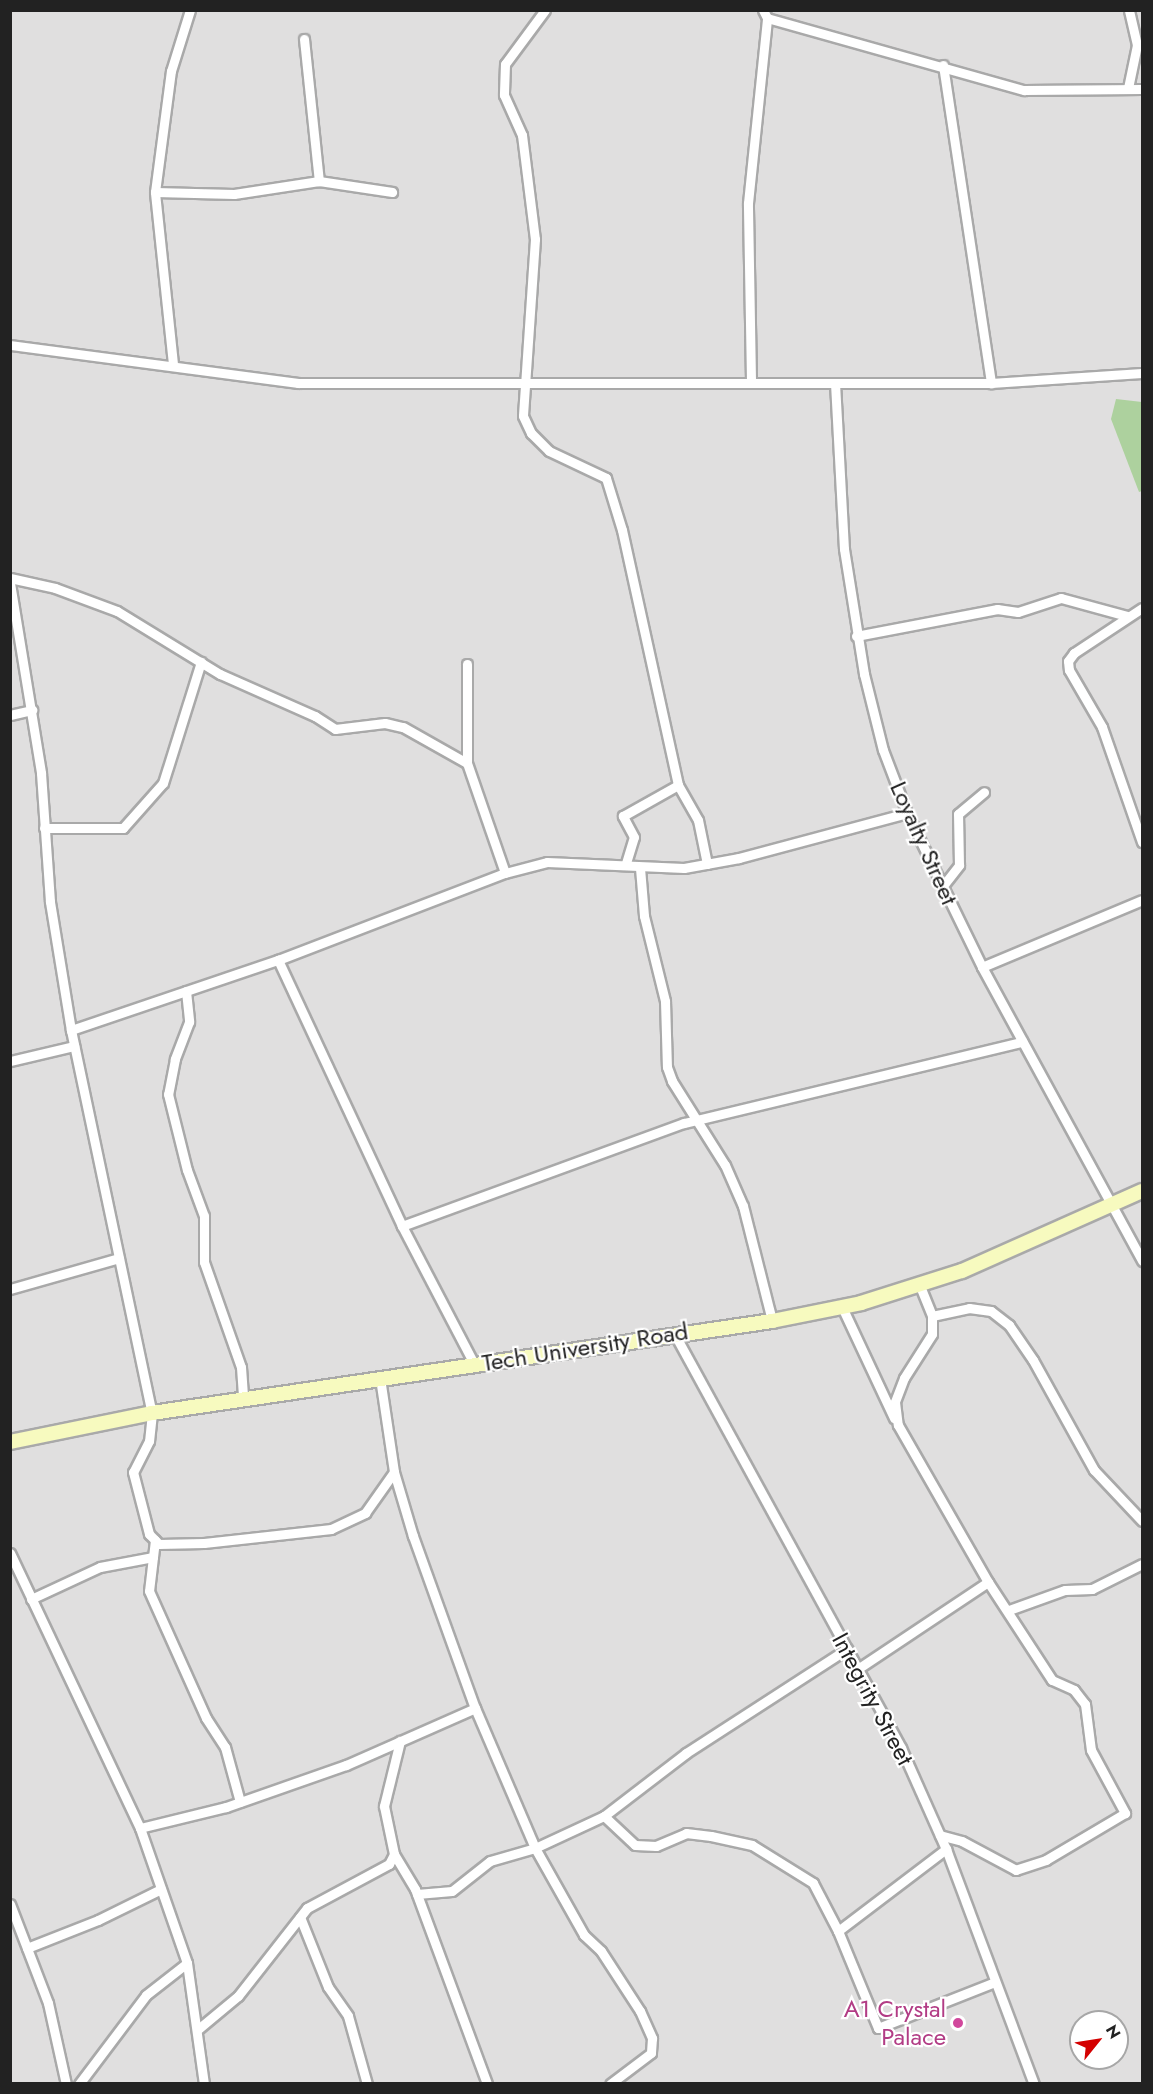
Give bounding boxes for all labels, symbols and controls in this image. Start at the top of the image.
street label: Loyalty Street [884,777,964,909]
street label: Tech University Road [480,1316,690,1378]
street label: Integrity Street [826,1628,920,1770]
place label: A1 Crystal Palace [844,1995,946,2051]
north arrow [1069,2010,1129,2070]
marker: A1 Crystal Palace [951,2016,965,2030]
text: N [1100,2020,1126,2043]

